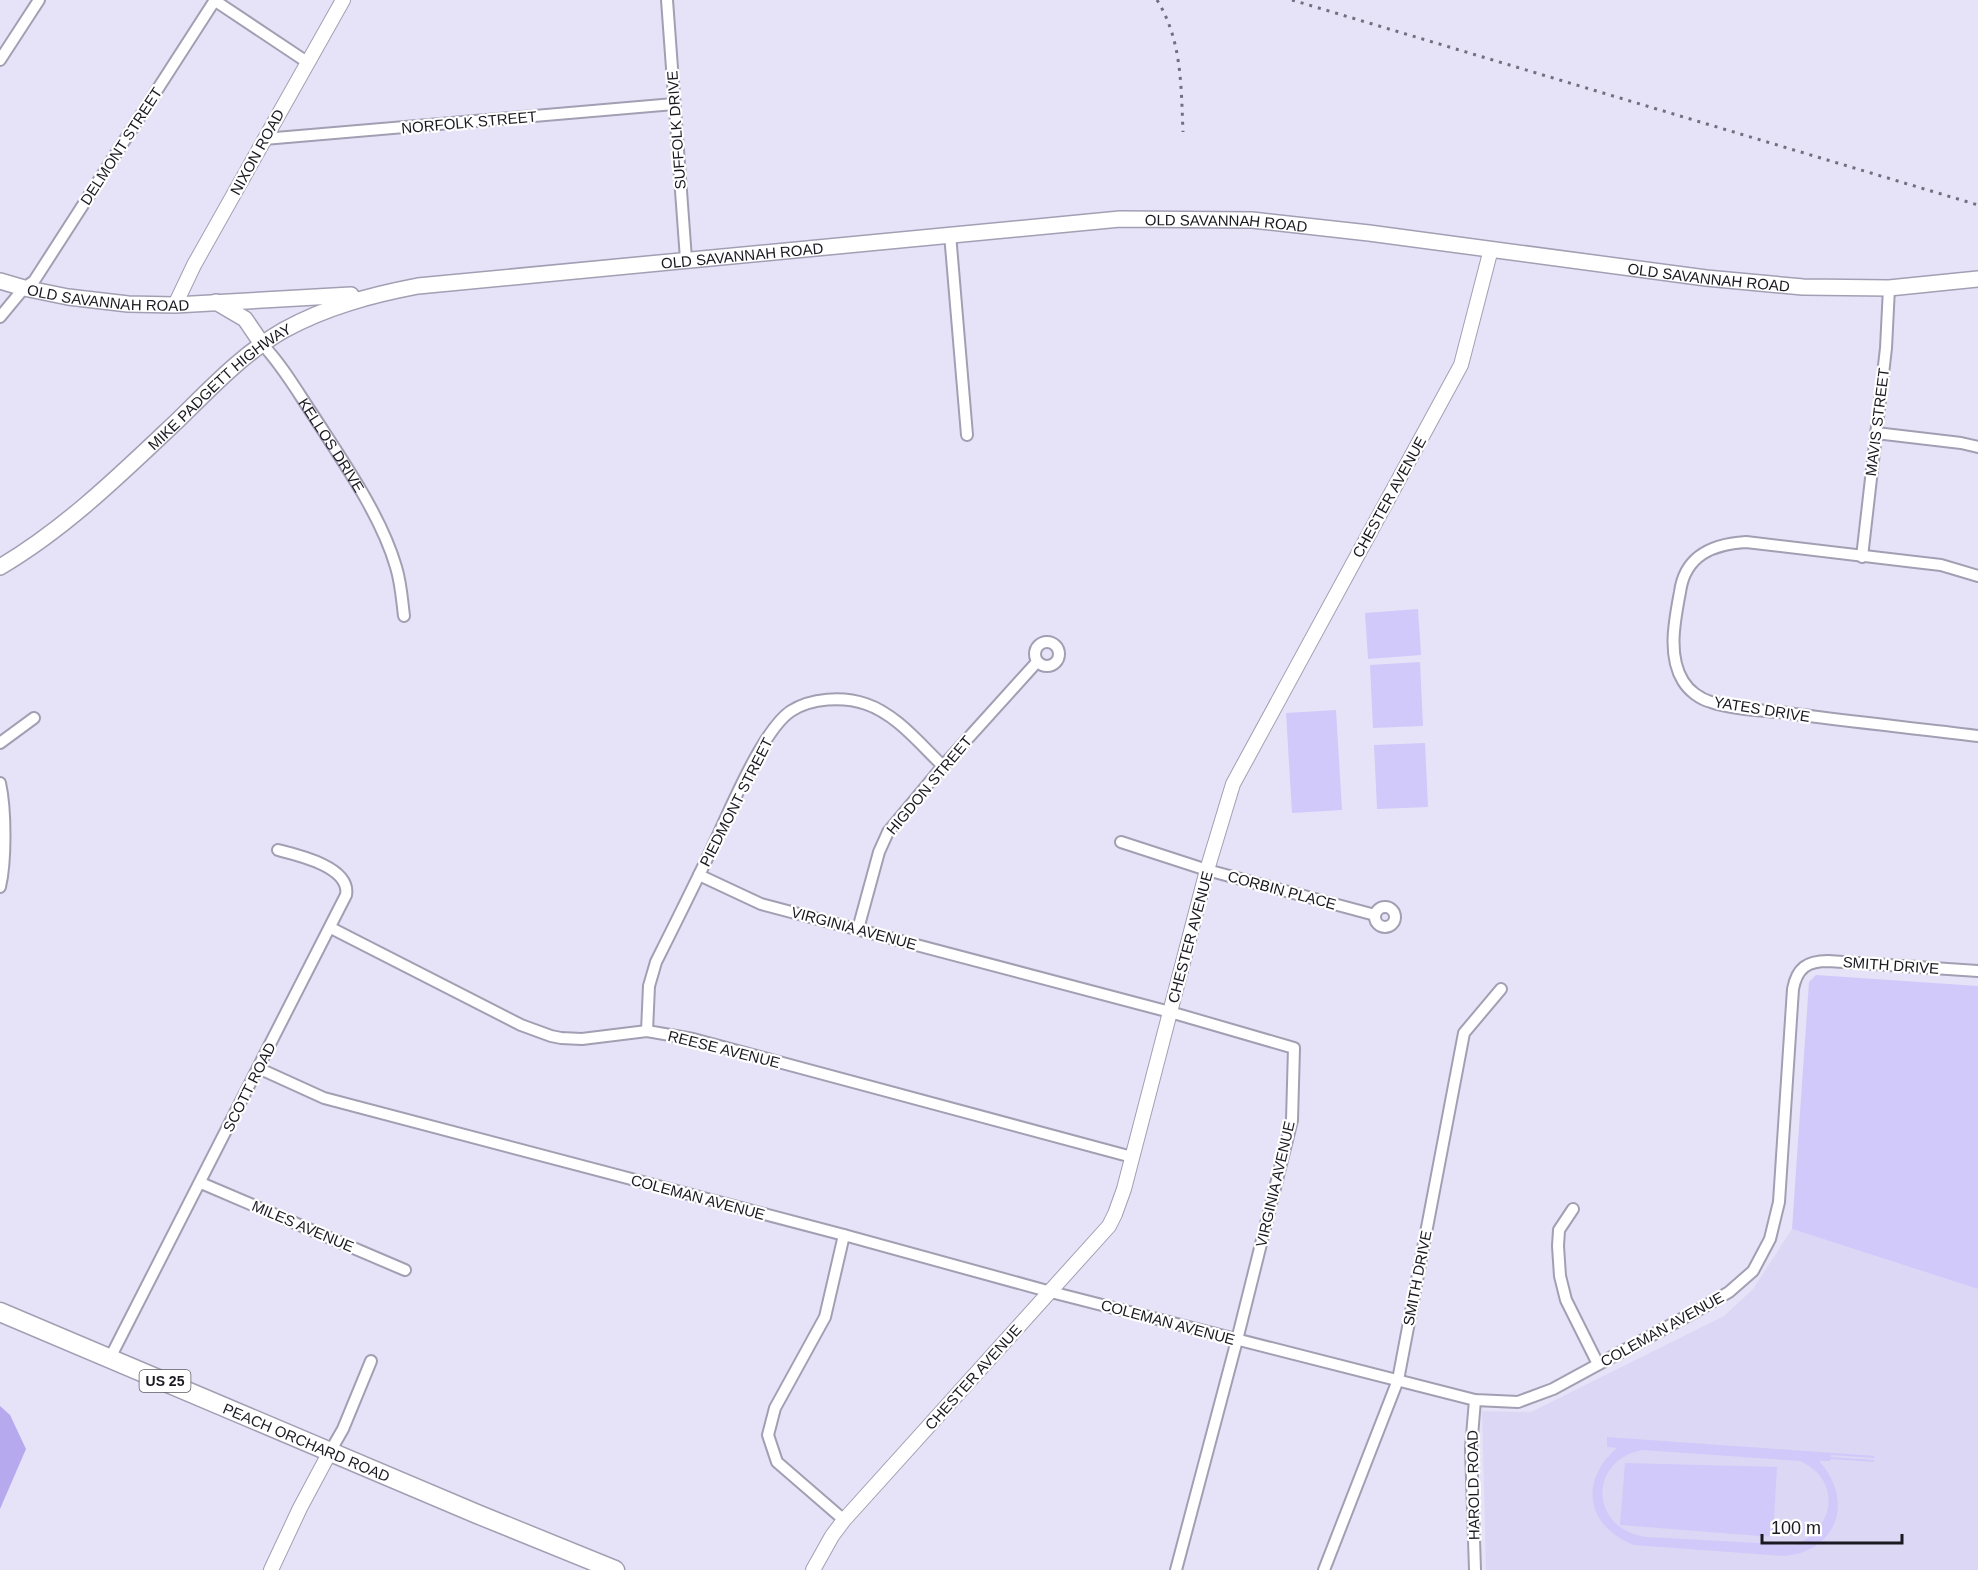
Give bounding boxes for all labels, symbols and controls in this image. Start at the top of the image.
street label: SUFFOLK DRIVE [663,70,689,190]
street label: DELMONT STREET [77,84,165,208]
street label: NIXON ROAD [227,106,288,198]
street label: NORFOLK STREET [401,108,537,136]
street label: OLD SAVANNAH ROAD [1145,211,1309,235]
street label: OLD SAVANNAH ROAD [660,239,824,271]
street label: OLD SAVANNAH ROAD [1627,259,1791,294]
street label: OLD SAVANNAH ROAD [26,280,190,314]
street label: MIKE PADGETT HIGHWAY [144,319,294,453]
street label: MAVIS STREET [1862,367,1892,477]
street label: KELLOS DRIVE [296,395,368,495]
street label: CHESTER AVENUE [1349,434,1429,560]
street label: YATES DRIVE [1713,693,1811,725]
street label: HIGDON STREET [883,732,975,838]
street label: PIEDMONT STREET [696,735,776,869]
street label: CORBIN PLACE [1226,867,1338,913]
street label: CHESTER AVENUE [1164,869,1216,1005]
street label: VIRGINIA AVENUE [790,903,918,953]
street label: SMITH DRIVE [1842,953,1940,977]
street label: REESE AVENUE [666,1027,782,1071]
street label: SCOTT ROAD [219,1039,279,1135]
street label: VIRGINIA AVENUE [1252,1119,1298,1249]
street label: COLEMAN AVENUE [629,1171,767,1223]
street label: MILES AVENUE [250,1197,356,1255]
street label: SMITH DRIVE [1399,1229,1435,1327]
street label: COLEMAN AVENUE [1597,1288,1727,1370]
street label: COLEMAN AVENUE [1099,1296,1237,1348]
street label: CHESTER AVENUE [921,1321,1025,1433]
road number: US 25 [140,1370,190,1392]
street label: PEACH ORCHARD ROAD [221,1399,393,1485]
street label: HAROLD ROAD [1464,1430,1482,1540]
scale bar [1762,1507,1902,1545]
text: 100 m [1771,1518,1821,1538]

